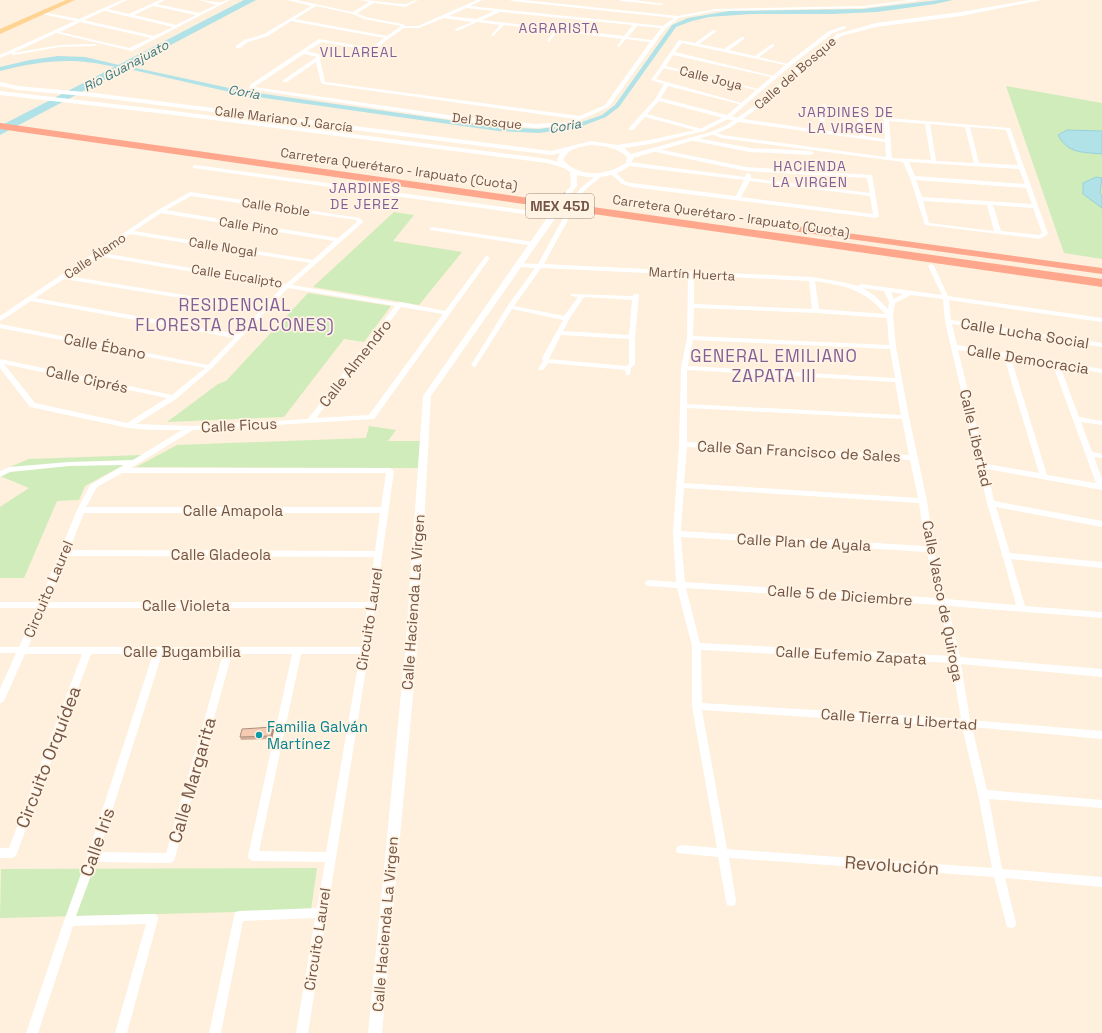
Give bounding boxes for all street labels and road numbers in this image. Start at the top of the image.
street label: Calle del Bosque [750,33,840,113]
street label: Calle Joya [678,62,745,94]
street label: Calle Mariano J. García [214,102,355,136]
street label: Del Bosque [451,109,523,133]
street label: Carretera Querétaro - Irapuato (Cuota) [279,144,519,194]
street label: Carretera Querétaro - Irapuato (Cuota) [611,191,851,241]
street label: Calle Roble [241,194,311,220]
road number: MEX 45D [526,194,594,218]
street label: Calle Pino [218,213,280,239]
street label: Calle Álamo [61,229,129,283]
street label: Calle Nogal [188,233,258,261]
street label: Calle Eucalipto [190,260,284,292]
street label: Martín Huerta [648,263,736,285]
street label: Calle Lucha Social [959,313,1091,353]
street label: Calle Almendro [315,315,395,411]
street label: Calle Ébano [62,329,148,363]
street label: Calle Democracia [966,340,1091,378]
street label: Calle Ciprés [44,361,130,397]
street label: Calle Libertad [956,387,996,489]
street label: Calle Ficus [200,414,278,436]
street label: Calle San Francisco de Sales [697,436,901,466]
street label: Calle Amapola [183,501,284,520]
street label: Calle Hacienda La Virgen [397,514,429,690]
street label: Calle Vasco de Quiroga [918,519,968,683]
street label: Calle Plan de Ayala [736,529,872,555]
street label: Circuito Laurel [19,537,77,641]
street label: Calle Gladeola [171,545,272,564]
street label: Circuito Laurel [351,566,387,672]
street label: Calle 5 de Diciembre [767,580,913,610]
street label: Calle Violeta [142,596,230,615]
street label: Calle Bugambilia [123,642,241,661]
street label: Calle Eufemio Zapata [775,642,927,668]
street label: Circuito Orquídea [10,683,86,831]
street label: Calle Tierra y Libertad [820,704,978,734]
street label: Calle Margarita [163,714,221,846]
street label: Calle Iris [75,805,119,879]
street label: Calle Hacienda La Virgen [368,836,402,1012]
street label: Revolución [844,850,940,880]
street label: Circuito Laurel [299,886,335,992]

